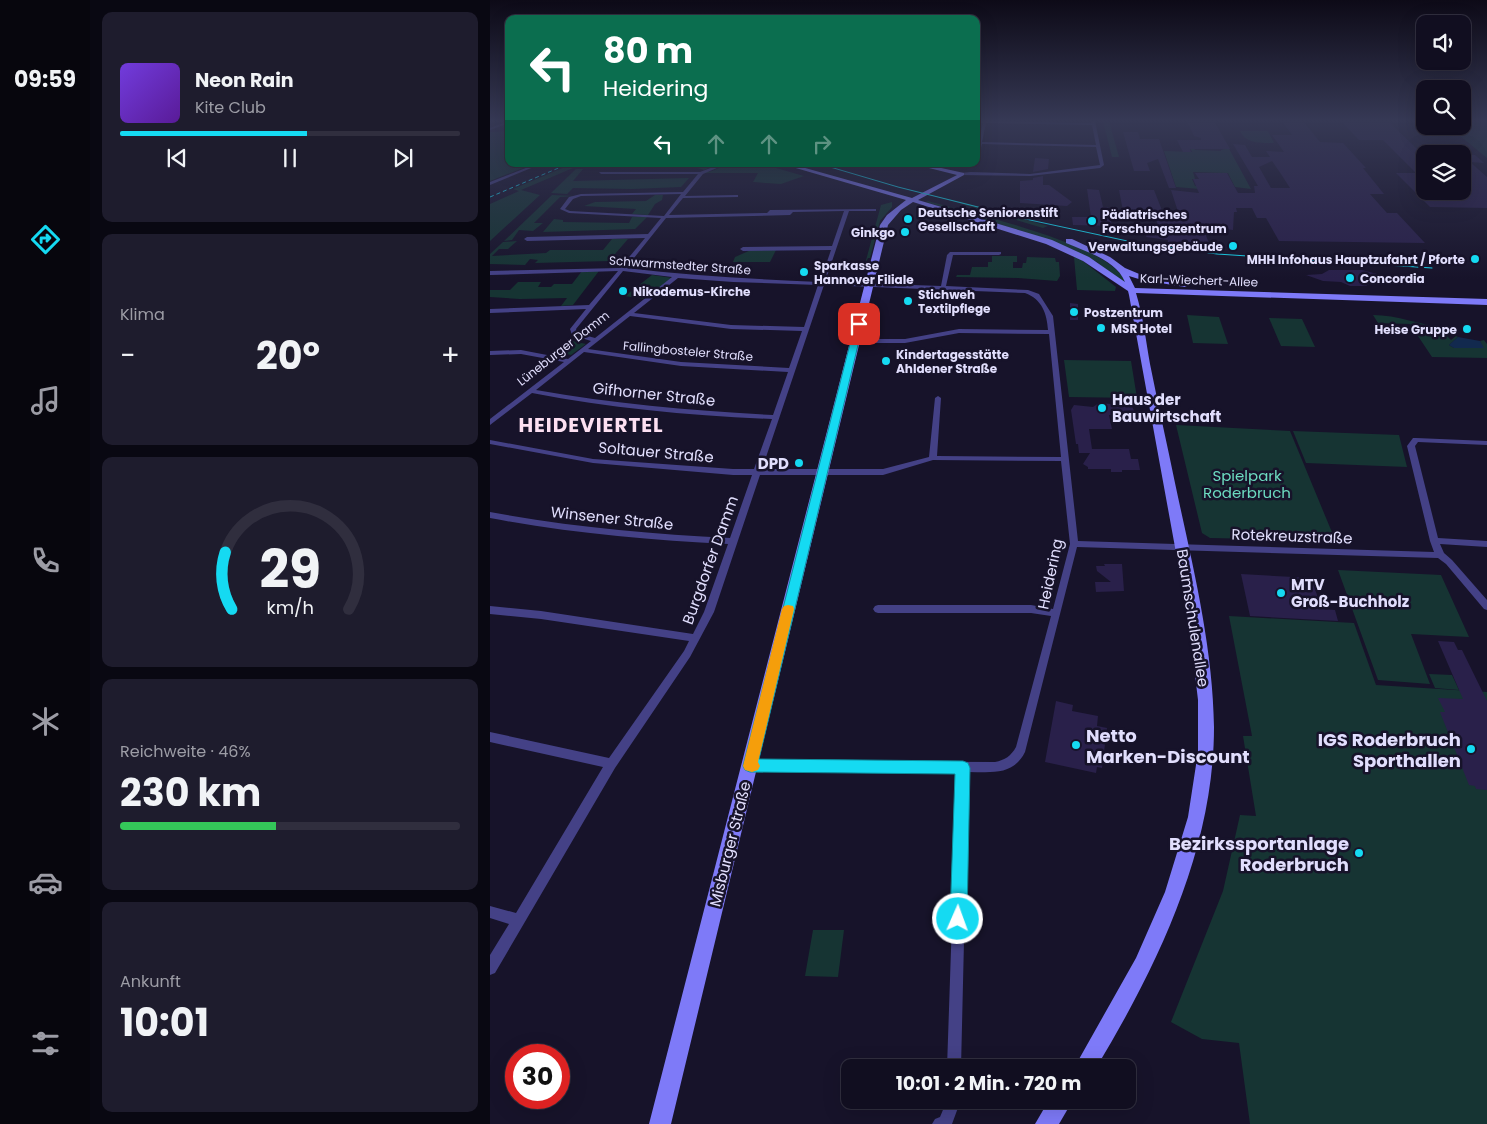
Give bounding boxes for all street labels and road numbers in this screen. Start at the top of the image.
street label: Schwarmstedter Straße [609,252,751,278]
street label: Karl-Wiechert-Allee [1140,269,1258,291]
street label: Lüneburger Damm [513,307,613,389]
street label: Fallingbosteler Straße [622,337,754,365]
street label: Gifhorner Straße [592,377,716,411]
street label: Soltauer Straße [597,436,715,468]
street label: Burgdorfer Damm [677,493,743,627]
street label: Winsener Straße [550,501,674,535]
street label: Rotekreuzstraße [1231,523,1353,549]
street label: Heidering [1032,537,1068,611]
street label: Baumschulenallee [1172,548,1214,688]
street label: Misburger Straße [704,779,756,909]

